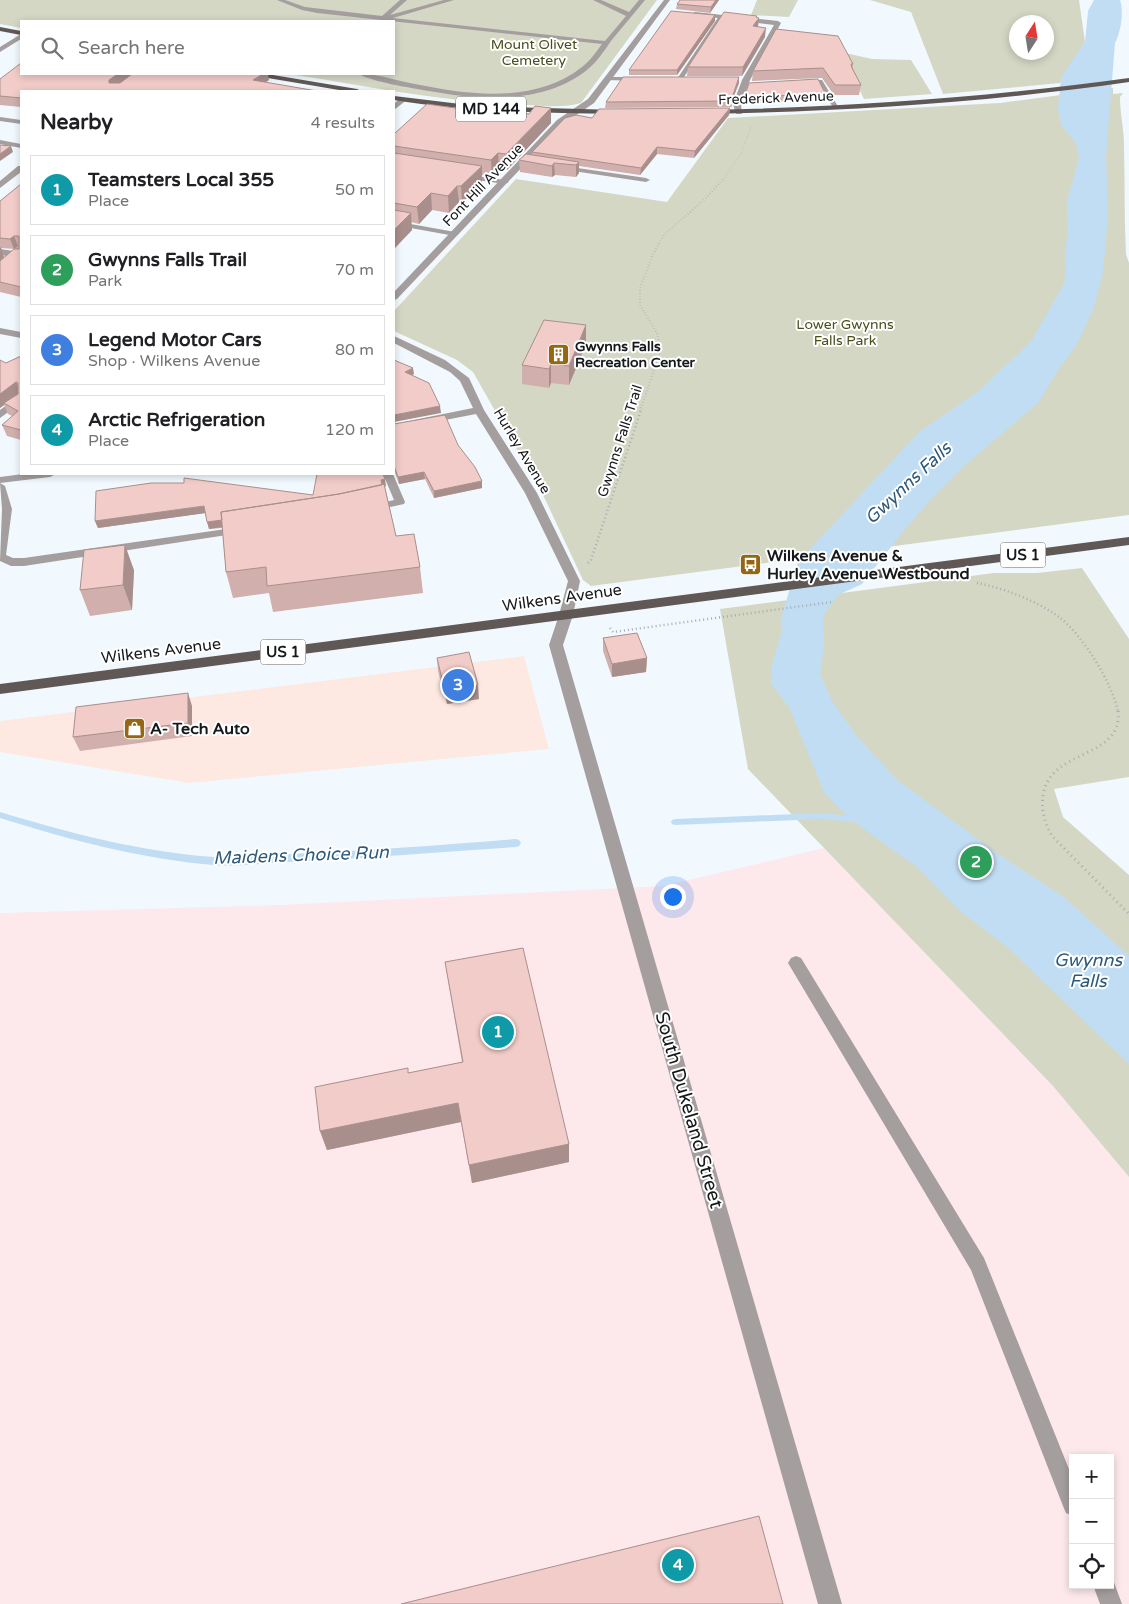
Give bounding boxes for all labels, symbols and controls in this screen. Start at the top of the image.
north arrow [1009,15,1054,60]
search box [20,20,395,75]
icon: search [38,34,66,62]
park label: Mount Olivet Cemetery [491,36,578,69]
text: Search here [78,37,185,59]
street label: Frederick Avenue [718,87,834,109]
road number: MD 144 [456,96,526,122]
text: Nearby [40,110,113,135]
text: 4 results [311,113,375,133]
street label: Font Hill Avenue [439,140,527,230]
text: Teamsters Local 355 [88,169,274,191]
text: 1 [52,180,62,200]
text: 50 m [335,180,374,200]
text: Place [88,191,129,211]
text: Gwynns Falls Trail [88,249,247,271]
text: 2 [52,260,62,280]
text: 70 m [335,260,374,280]
text: Park [88,271,122,291]
park label: Lower Gwynns Falls Park [796,316,894,349]
text: Legend Motor Cars [88,329,262,351]
place label: Gwynns Falls Recreation Center [575,338,696,371]
text: 3 [52,340,62,360]
text: 80 m [335,340,374,360]
building icon: Gwynns Falls Recreation Center [547,342,571,366]
text: Shop · Wilkens Avenue [88,351,260,371]
street label: Gwynns Falls Trail [594,383,646,499]
street label: Hurley Avenue [490,405,554,497]
text: Arctic Refrigeration [88,409,265,431]
text: 4 [52,420,62,440]
text: 120 m [325,420,374,440]
text: Place [88,431,129,451]
water label: Gwynns Falls [860,436,957,529]
road number: US 1 [1000,542,1046,568]
place label: Wilkens Avenue & Hurley Avenue Westbound [767,546,970,584]
bus stop icon: Wilkens Avenue & Hurley Avenue Westbound [739,553,763,577]
street label: Wilkens Avenue [501,580,623,616]
street label: Wilkens Avenue [100,634,222,668]
road number: US 1 [260,640,306,664]
pin: 3 [442,666,474,704]
shop icon: A- Tech Auto [122,717,146,741]
place label: A- Tech Auto [150,719,250,739]
water label: Maidens Choice Run [213,841,390,869]
pin: 2 [960,843,992,881]
your location [660,884,686,910]
water label: Gwynns Falls [1054,949,1123,992]
street label: South Dukeland Street [650,1009,728,1211]
pin: 1 [482,1013,514,1051]
map controls [1069,1454,1114,1589]
button: + [1069,1454,1114,1499]
button: − [1069,1499,1114,1544]
button: locate [1069,1544,1114,1589]
pin: 4 [662,1546,694,1584]

